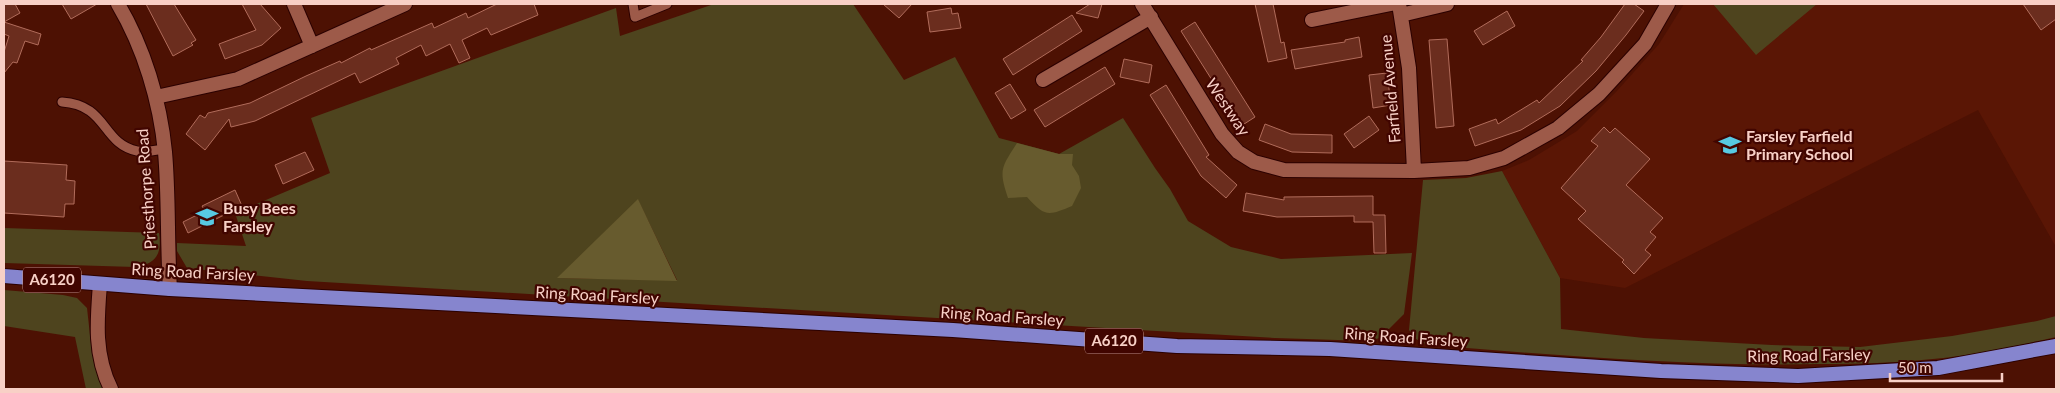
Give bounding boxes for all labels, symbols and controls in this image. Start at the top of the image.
street label: Farfield Avenue [1375,34,1404,144]
street label: Westway [1202,74,1255,140]
place label: Farsley Farfield Primary School [1746,126,1853,163]
street label: Priesthorpe Road [132,128,159,250]
school or university icon: Farsley Farfield Primary School [1717,132,1743,158]
place label: Busy Bees Farsley [223,198,296,235]
school or university icon: Busy Bees Farsley [194,204,220,230]
street label: Ring Road Farsley [131,259,256,284]
road number: A6120 [23,268,81,292]
street label: Ring Road Farsley [535,282,660,307]
street label: Ring Road Farsley [940,302,1065,329]
street label: Ring Road Farsley [1344,323,1469,350]
road number: A6120 [1085,328,1143,354]
street label: Ring Road Farsley [1747,344,1872,365]
scale bar [1890,350,2002,382]
text: 50 m [1898,358,1932,376]

